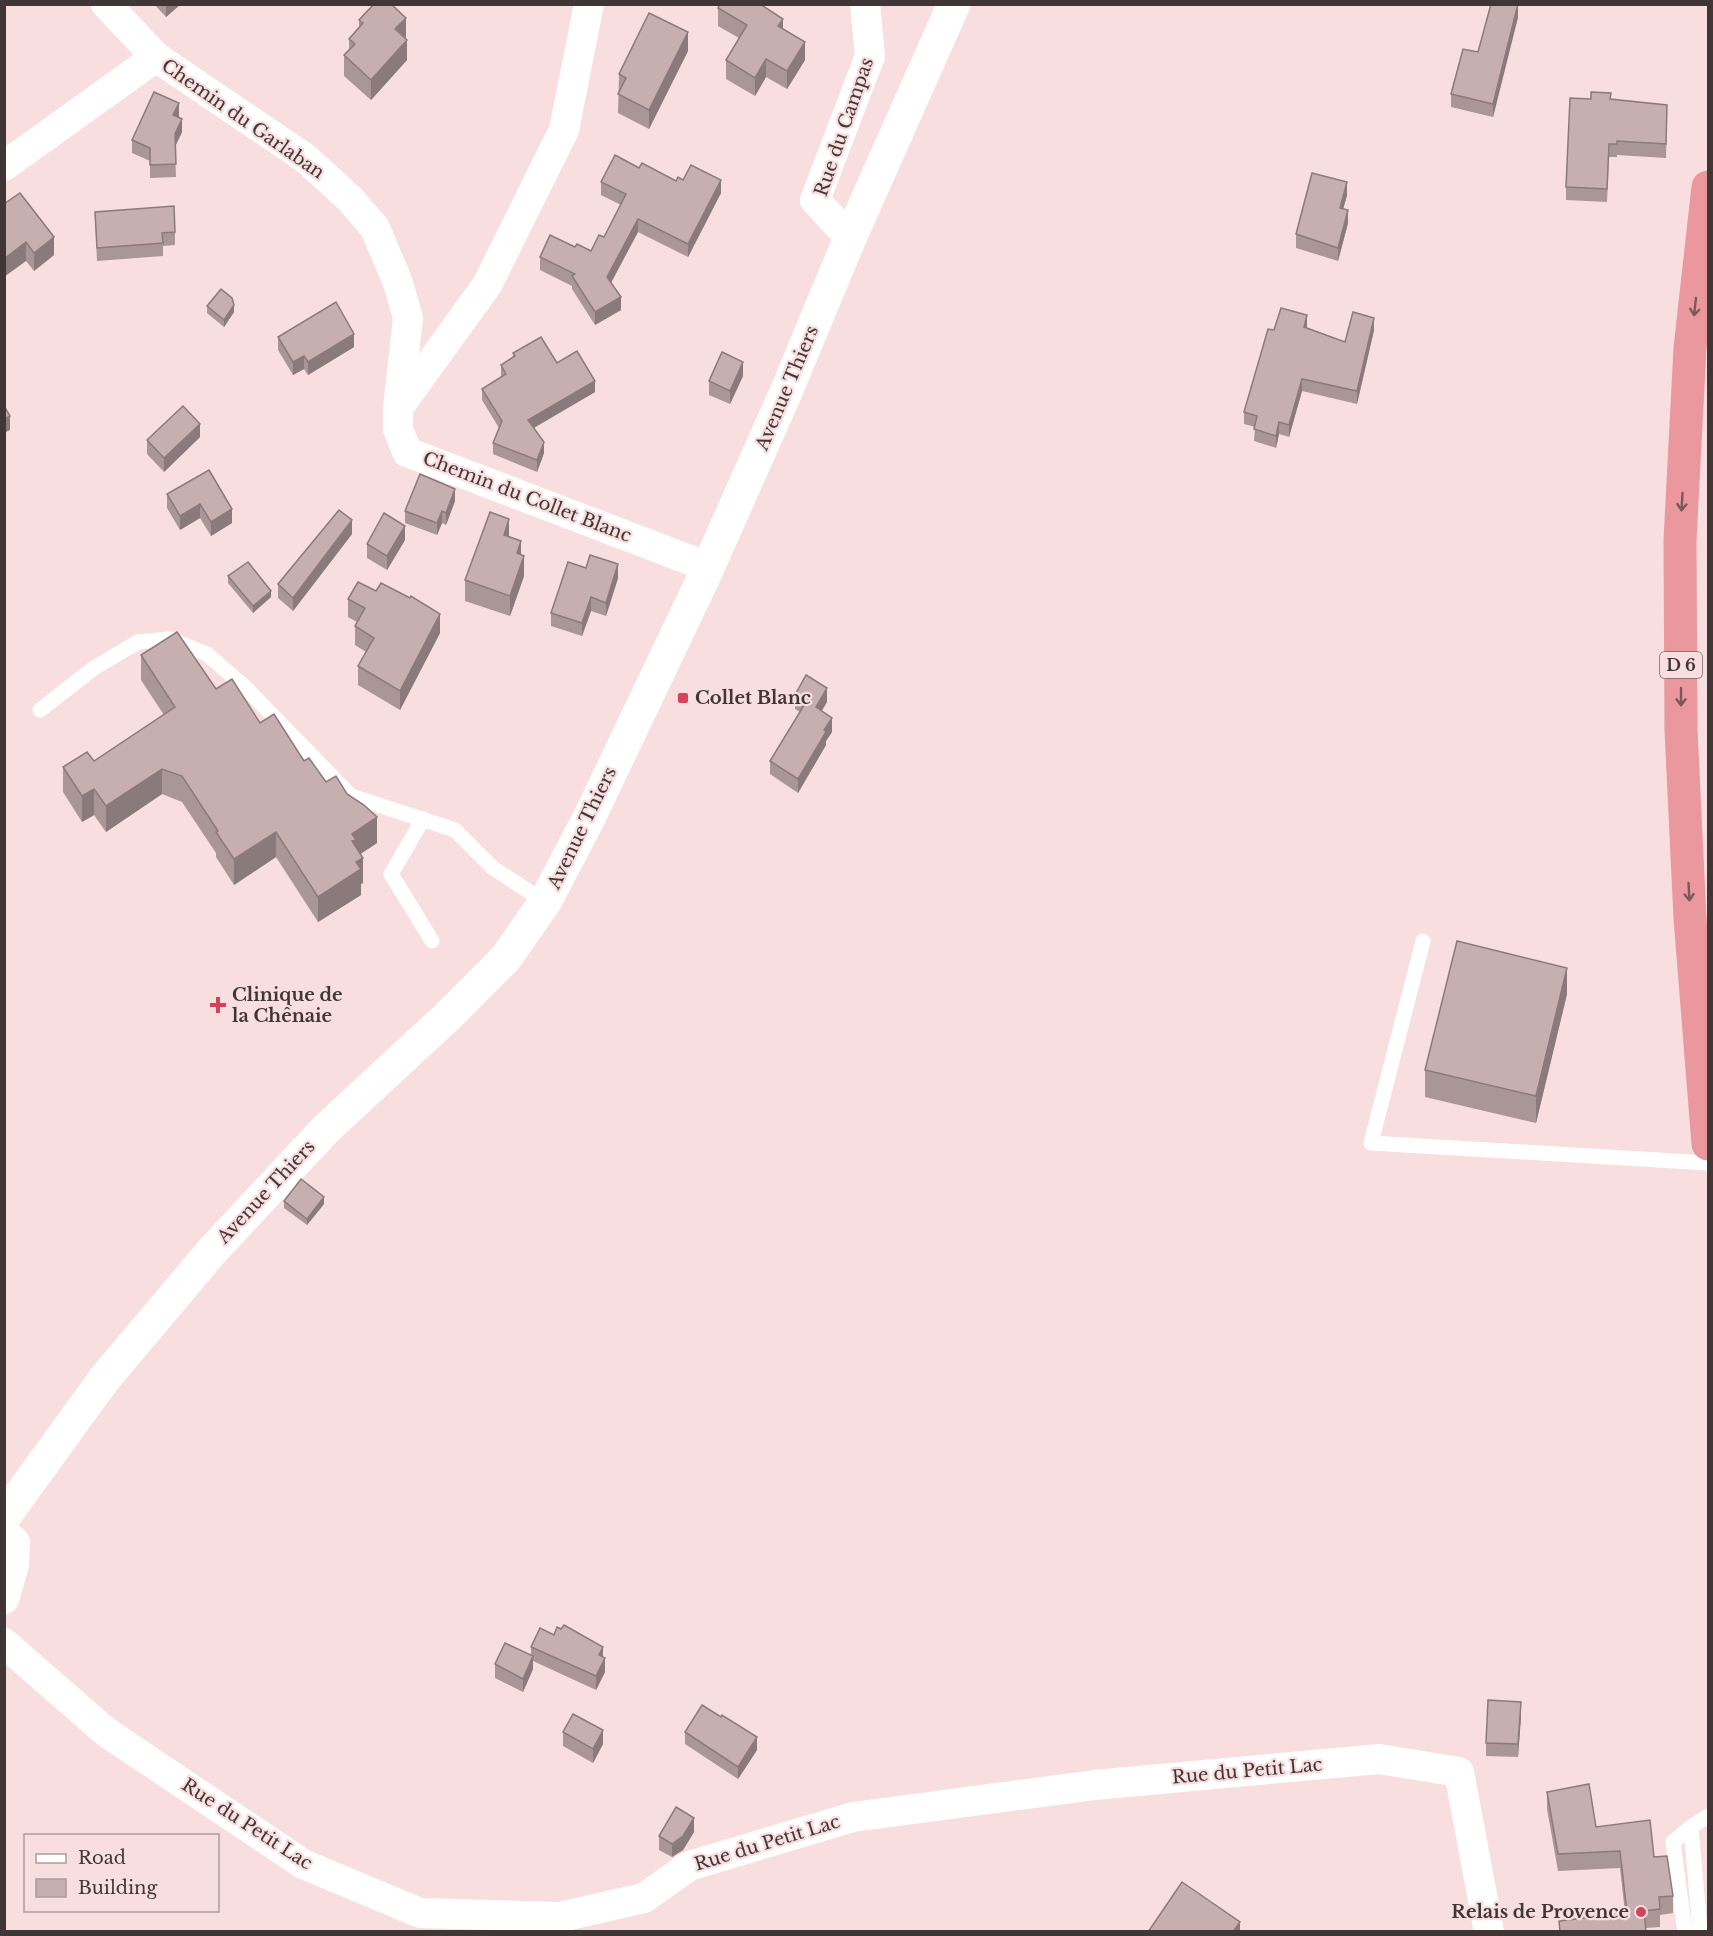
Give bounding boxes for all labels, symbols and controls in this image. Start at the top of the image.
street label: Chemin du Garlaban [157,54,329,184]
street label: Rue du Campas [810,55,878,199]
one-way arrow [1689,297,1700,317]
street label: Avenue Thiers [750,322,823,455]
street label: Chemin du Collet Blanc [420,447,635,547]
one-way arrow [1677,491,1688,511]
road number: D 6 [1660,652,1702,678]
one-way arrow [1675,686,1687,706]
place label: Collet Blanc [695,687,811,709]
marker: Collet Blanc [676,691,690,705]
street label: Avenue Thiers [542,763,621,894]
one-way arrow [1684,881,1695,901]
place label: Clinique de la Chênaie [232,984,343,1027]
marker: Clinique de la Chênaie [209,996,227,1014]
street label: Avenue Thiers [212,1136,319,1249]
street label: Rue du Petit Lac [1171,1753,1323,1789]
street label: Rue du Petit Lac [178,1774,317,1874]
street label: Rue du Petit Lac [692,1810,843,1876]
legend [24,1834,219,1912]
text: Road [78,1847,126,1869]
text: Building [78,1877,157,1899]
place label: Relais de Provence [1451,1901,1629,1923]
marker: Relais de Provence [1634,1905,1648,1919]

